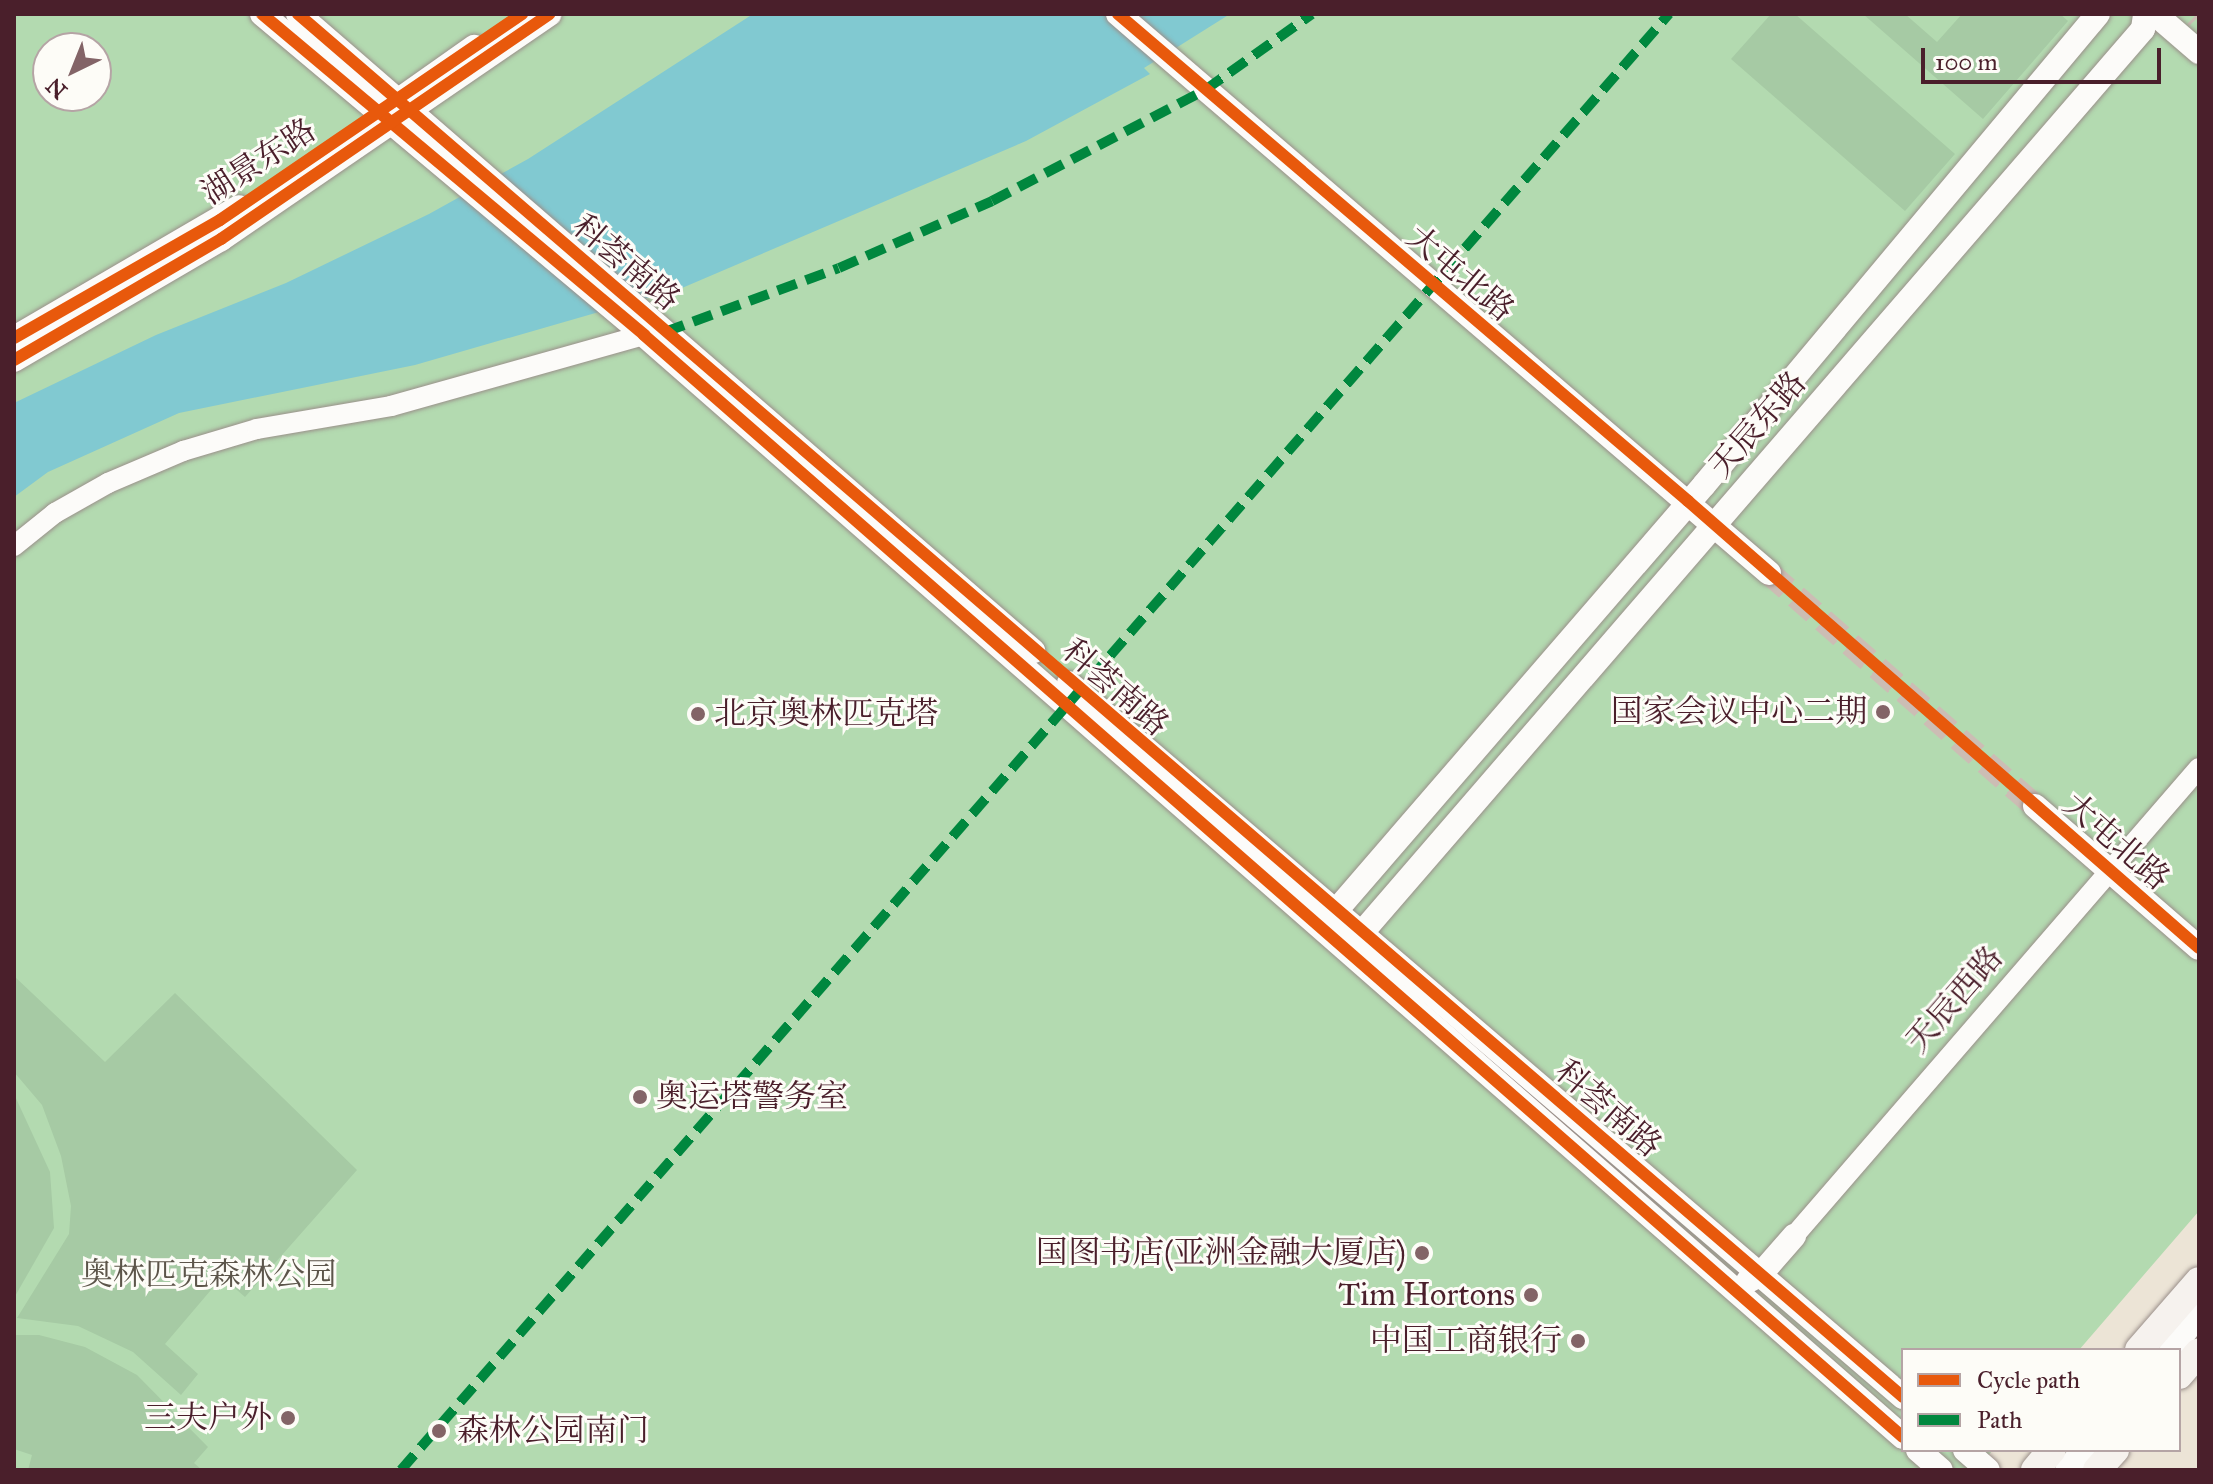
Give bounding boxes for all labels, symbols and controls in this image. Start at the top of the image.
north arrow [32,32,112,112]
scale bar [1925,32,2165,82]
text: 100 m [1935,47,1998,77]
text: N [41,72,73,105]
street label: 湖景东路 [195,111,323,213]
street label: 科荟南路 [565,207,687,319]
street label: 大屯北路 [1399,218,1521,330]
street label: 天辰东路 [1702,364,1814,486]
street label: 科荟南路 [1054,632,1176,744]
place label: 国家会议中心二期 [1611,693,1867,731]
place label: 北京奥林匹克塔 [714,695,938,733]
marker: 国家会议中心二期 [1874,703,1892,721]
marker: 北京奥林匹克塔 [689,705,707,723]
street label: 大屯北路 [2055,786,2177,898]
street label: 天辰西路 [1899,939,2011,1061]
street label: 科荟南路 [1547,1053,1669,1165]
place label: 奥运塔警务室 [656,1078,848,1116]
marker: 奥运塔警务室 [631,1088,649,1106]
place label: 国图书店(亚洲金融大厦店) [1036,1234,1406,1272]
marker: 国图书店(亚洲金融大厦店) [1413,1244,1431,1262]
park label: 奥林匹克森林公园 [81,1256,337,1294]
place label: Tim Hortons [1338,1276,1515,1314]
marker: Tim Hortons [1522,1286,1540,1304]
place label: 中国工商银行 [1370,1322,1562,1360]
marker: 中国工商银行 [1569,1332,1587,1350]
legend [1901,1348,2181,1452]
text: Cycle path [1977,1365,2080,1395]
place label: 三夫户外 [144,1399,272,1437]
text: Path [1977,1405,2022,1435]
marker: 三夫户外 [279,1409,297,1427]
place label: 森林公园南门 [457,1412,649,1450]
marker: 森林公园南门 [428,1420,450,1442]

